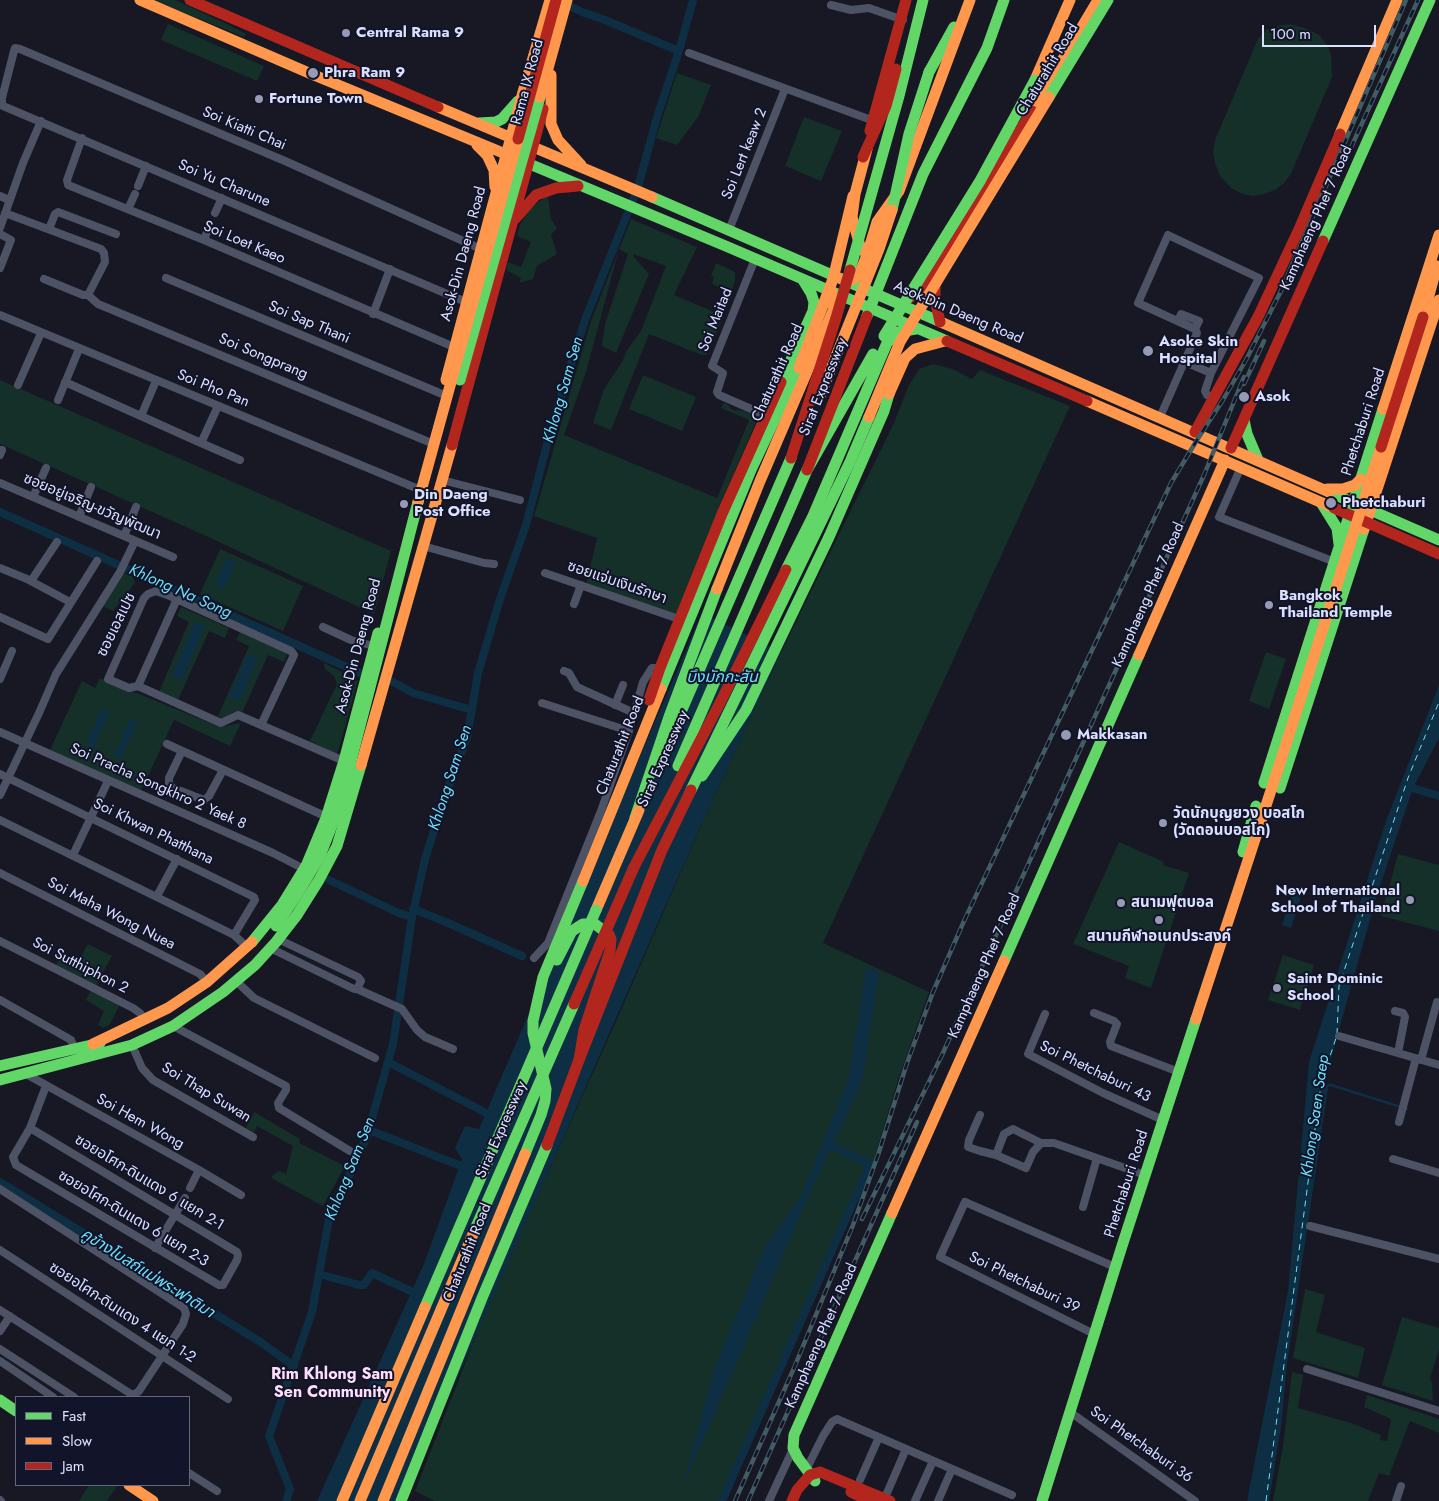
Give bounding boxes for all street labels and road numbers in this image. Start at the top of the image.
street label: Chaturathit Road [1013,20,1083,120]
street label: Rama IX Road [508,37,548,127]
street label: Soi Kiatti Chai [199,103,289,155]
street label: Soi Lert keaw 2 [718,106,772,202]
street label: Kamphaeng Phet 7 Road [1277,143,1357,293]
street label: Soi Yu Charune [175,156,273,212]
street label: Asok-Din Daeng Road [437,185,491,323]
street label: Soi Loet Kaeo [200,218,288,268]
street label: Asok-Din Daeng Road [891,278,1025,348]
street label: Soi Maitad [695,285,737,355]
street label: Soi Sap Thani [265,298,353,348]
street label: Chaturathit Road [748,321,808,425]
street label: Soi Songprang [216,330,310,384]
street label: Sirat Expressway [796,335,852,439]
street label: Soi Pho Pan [174,366,252,412]
street label: Phetchaburi Road [1338,366,1390,478]
street label: ซอยอยู่เจริญ-ขวัญพัฒนา [20,470,164,544]
street label: Kamphaeng Phet 7 Road [1109,520,1189,670]
street label: ซอยแจ่มเงินรักษา [565,558,669,608]
street label: Asok-Din Daeng Road [332,577,386,715]
street label: ซอยเอสเปซ [94,590,140,660]
street label: Chaturathit Road [593,694,649,798]
street label: Sirat Expressway [635,708,693,810]
street label: Soi Pracha Songkhro 2 Yaek 8 [67,740,249,834]
street label: Soi Khwan Phatthana [90,795,216,869]
street label: Soi Maha Wong Nuea [44,874,178,954]
street label: Kamphaeng Phet 7 Road [945,891,1025,1041]
street label: Soi Sutthiphon 2 [29,934,131,998]
street label: Soi Phetchaburi 43 [1037,1037,1153,1107]
street label: Soi Thap Suwan [158,1059,254,1127]
street label: Sirat Expressway [473,1079,531,1181]
street label: Soi Hem Wong [93,1090,187,1154]
street label: Phetchaburi Road [1101,1128,1153,1240]
street label: ซอยอโศก-ดินแดง 6 แยก 2-1 [71,1131,227,1235]
street label: ซอยอโศก-ดินแดง 6 แยก 2-3 [54,1167,212,1271]
street label: Chaturathit Road [440,1201,496,1305]
street label: Soi Phetchaburi 39 [966,1248,1082,1318]
street label: ซอยอโศก-ดินแดง 4 แยก 1-2 [45,1259,199,1367]
street label: Kamphaeng Phet 7 Road [782,1261,862,1411]
street label: Soi Phetchaburi 36 [1086,1403,1196,1487]

